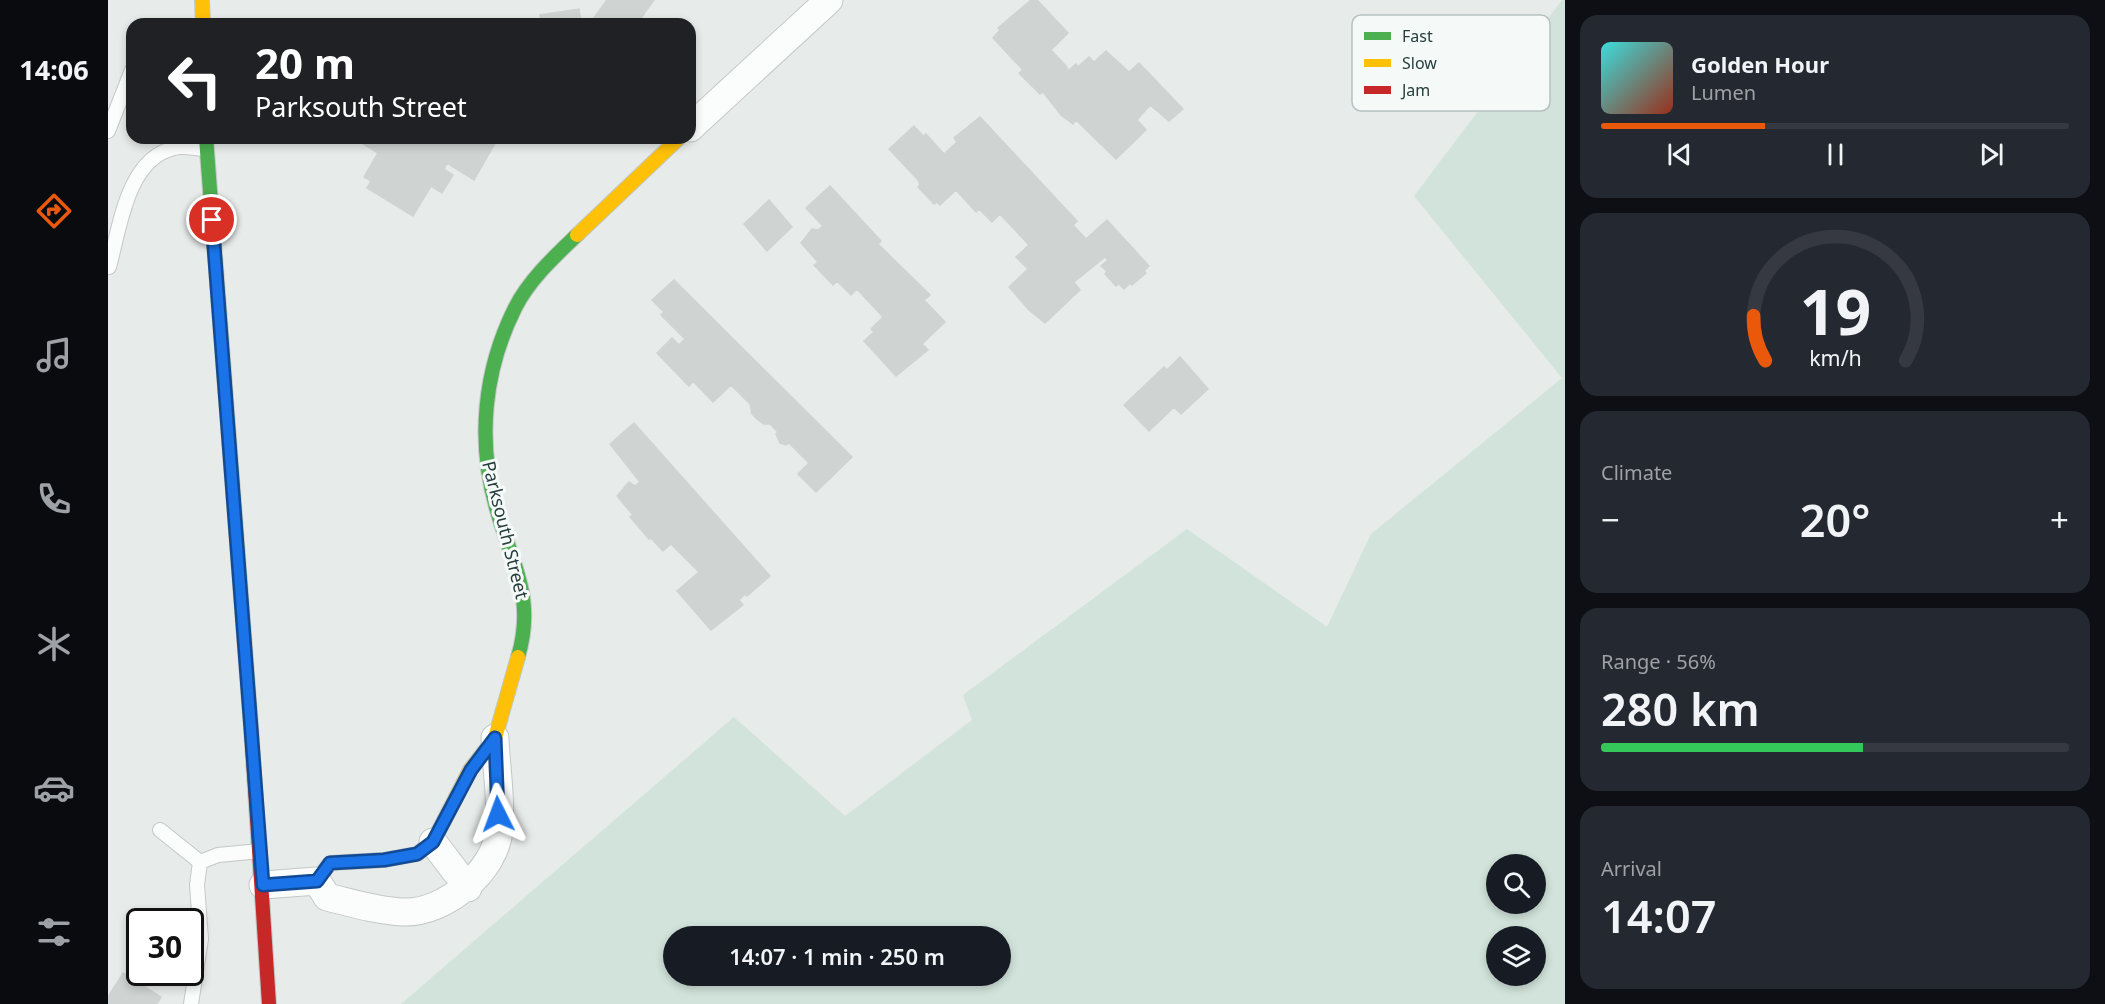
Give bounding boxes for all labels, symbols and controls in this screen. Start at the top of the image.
legend [1352,15,1550,111]
text: Fast [1402,25,1433,47]
text: 20 m [255,34,355,91]
icon: left [156,42,234,120]
text: Golden Hour [1691,49,1829,79]
text: 14:06 [19,51,89,88]
text: Slow [1402,52,1437,74]
text: Jam [1400,79,1430,101]
text: Lumen [1691,79,1756,106]
text: Parksouth Street [255,88,467,125]
icon: previous [1663,138,1696,171]
icon: pause [1819,138,1852,171]
icon: next [1975,138,2008,171]
icon: directions [33,190,75,232]
pin [186,194,237,245]
icon: arrive [195,203,228,236]
text: 19 [1799,268,1871,353]
icon: music [33,334,75,376]
text: km/h [1809,344,1861,373]
street label: Parksouth Street [477,458,535,602]
text: Climate [1601,459,1672,486]
icon: phone [33,478,75,520]
text: 20° [1800,489,1870,550]
text: − [1601,497,1620,542]
text: + [2050,497,2069,542]
icon: climate [33,623,75,665]
text: Range · 56% [1601,648,1716,675]
text: 280 km [1601,678,1760,739]
icon: car [33,767,75,809]
position arrow [466,782,530,846]
map controls [1486,854,1546,986]
button: search [1486,854,1546,914]
text: Arrival [1601,855,1662,882]
text: 14:07 [1601,885,1716,946]
speed limit sign: 30 [126,908,204,986]
icon: filters [33,911,75,953]
button: layers [1486,926,1546,986]
text: 14:07 · 1 min · 250 m [729,941,945,971]

